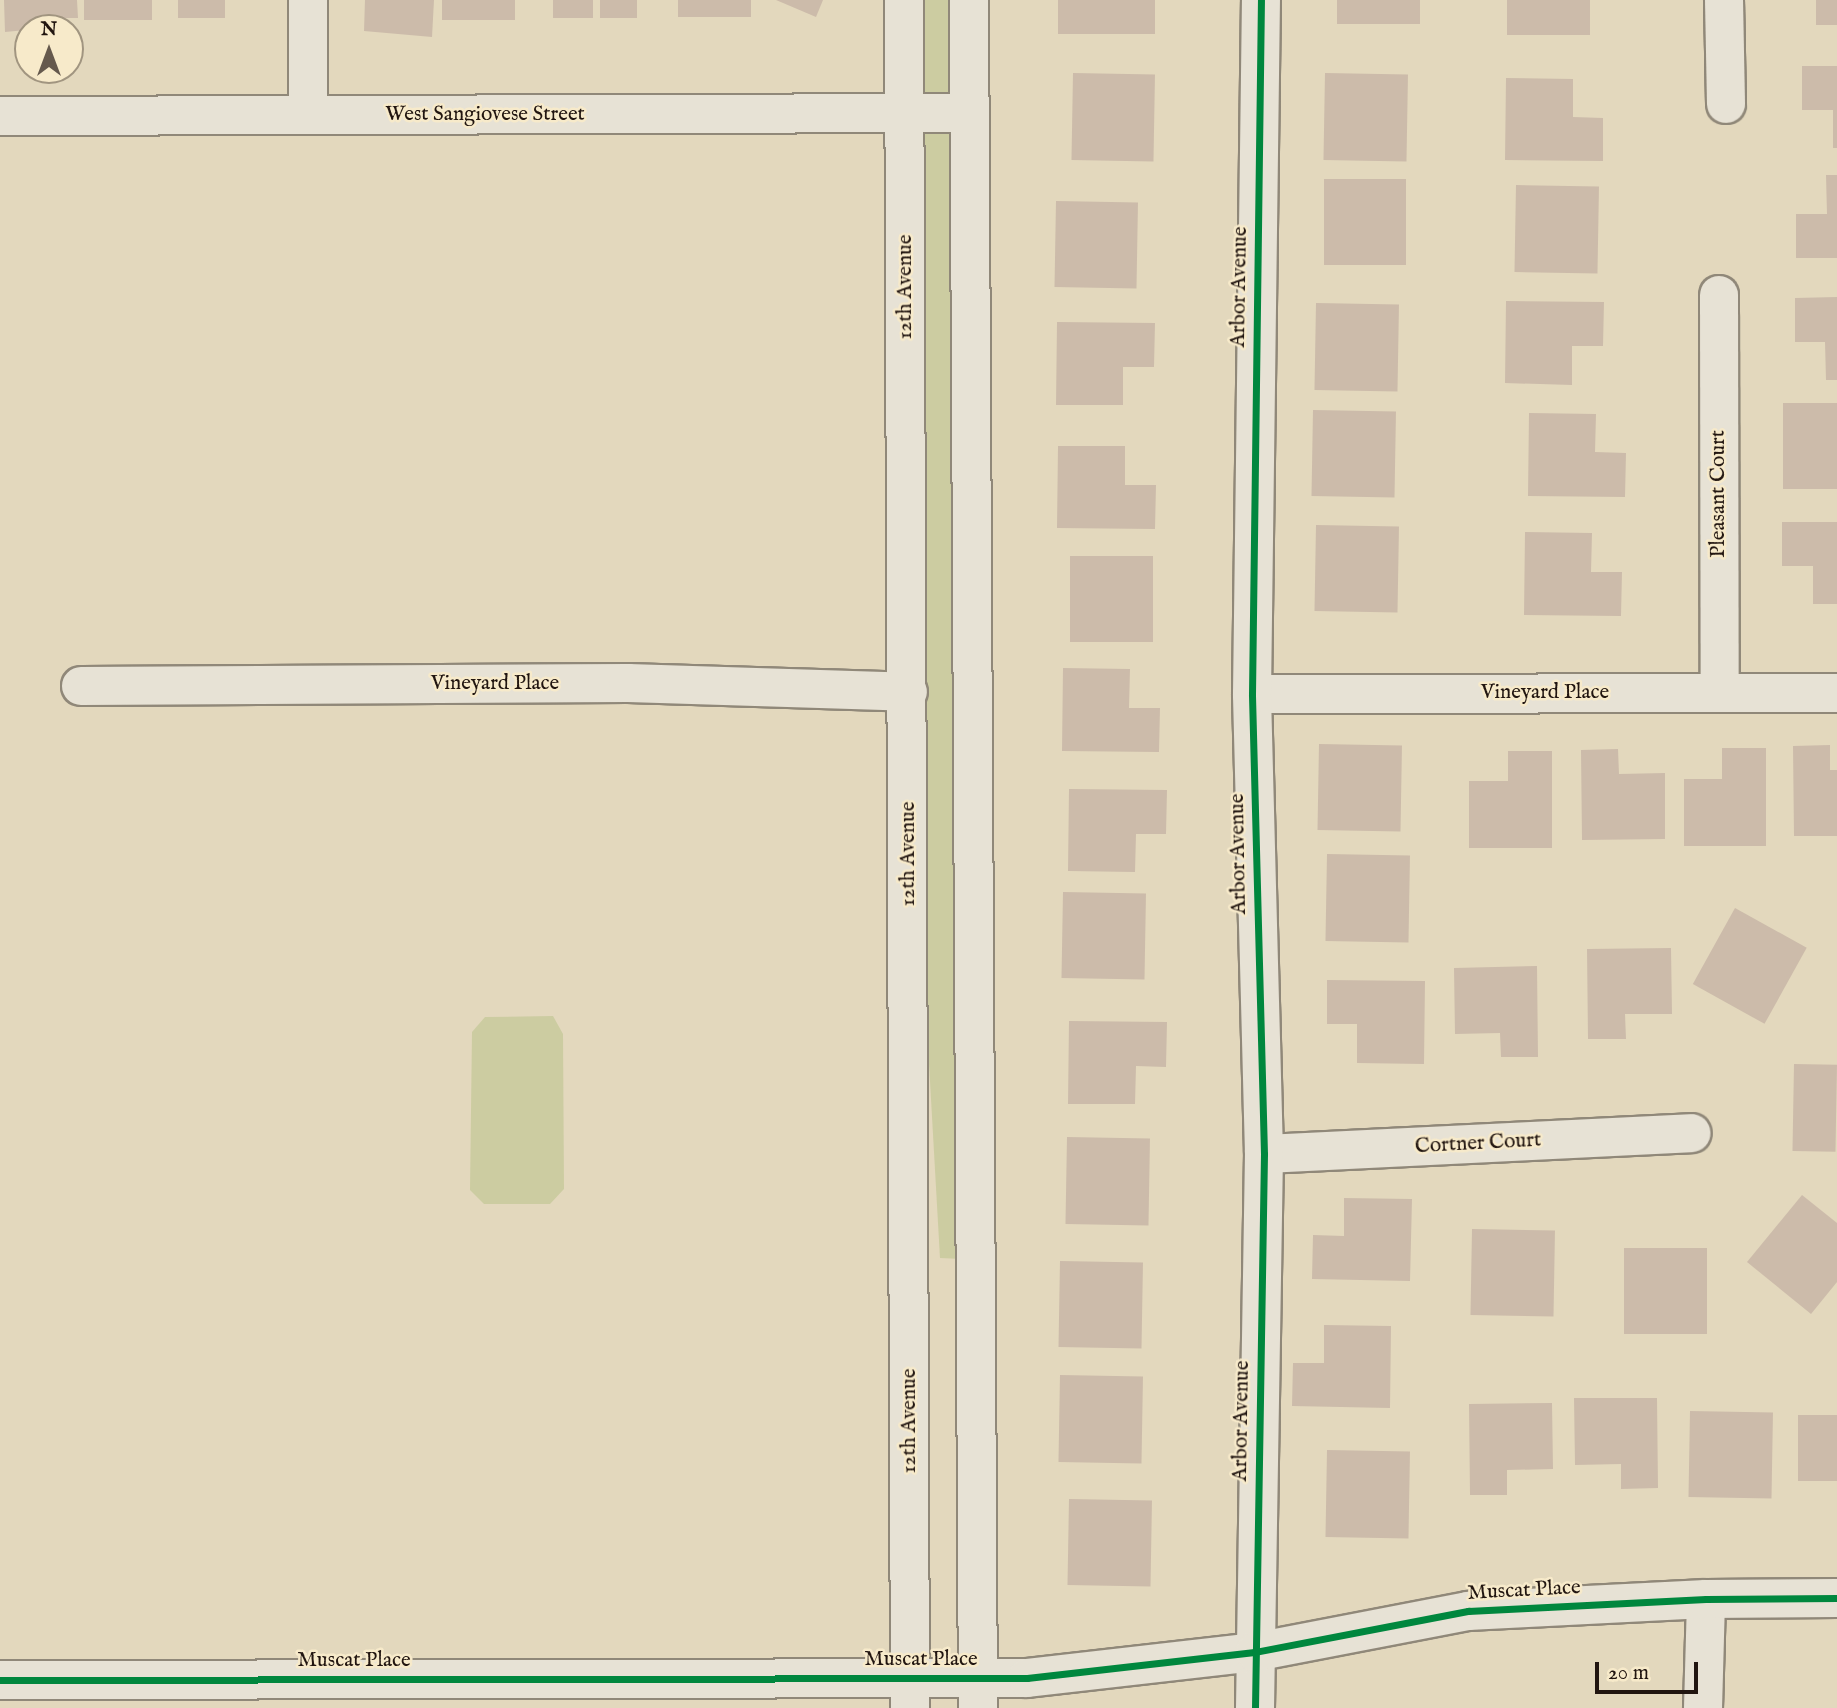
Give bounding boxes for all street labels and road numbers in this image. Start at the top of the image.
street label: West Sangiovese Street [385,102,585,128]
street label: Arbor Avenue [1226,226,1254,348]
street label: 12th Avenue [893,235,919,339]
street label: Pleasant Court [1706,430,1732,558]
street label: Vineyard Place [431,671,559,697]
street label: Vineyard Place [1481,680,1609,706]
street label: Arbor Avenue [1225,793,1253,915]
street label: 12th Avenue [896,802,922,906]
street label: Cortner Court [1414,1128,1542,1160]
street label: Arbor Avenue [1228,1360,1256,1482]
street label: 12th Avenue [897,1369,923,1473]
street label: Muscat Place [1467,1575,1581,1607]
street label: Muscat Place [864,1647,978,1673]
street label: Muscat Place [297,1648,411,1674]

